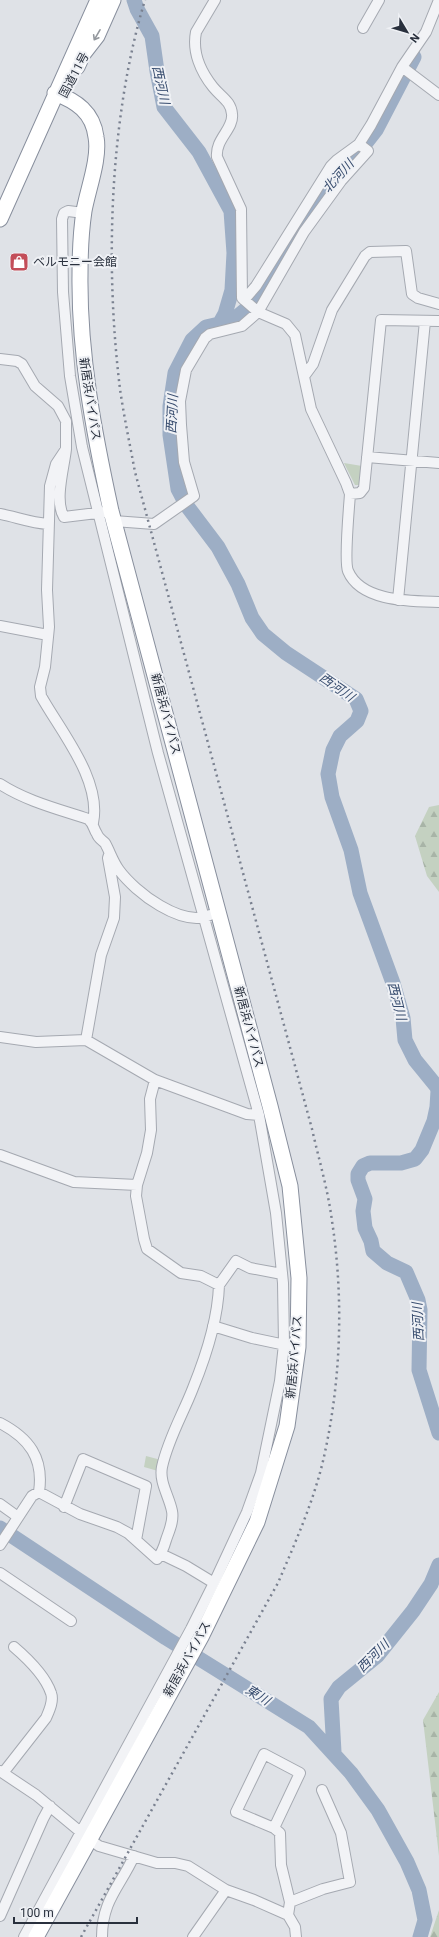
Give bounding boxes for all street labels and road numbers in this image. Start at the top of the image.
street label: 国道11号 [56,50,92,100]
street label: 新居浜バイパス [77,357,103,441]
street label: 新居浜バイパス [148,672,184,756]
street label: 新居浜バイパス [231,985,267,1069]
street label: 新居浜バイパス [283,1315,305,1399]
street label: 新居浜バイパス [161,1619,213,1699]

